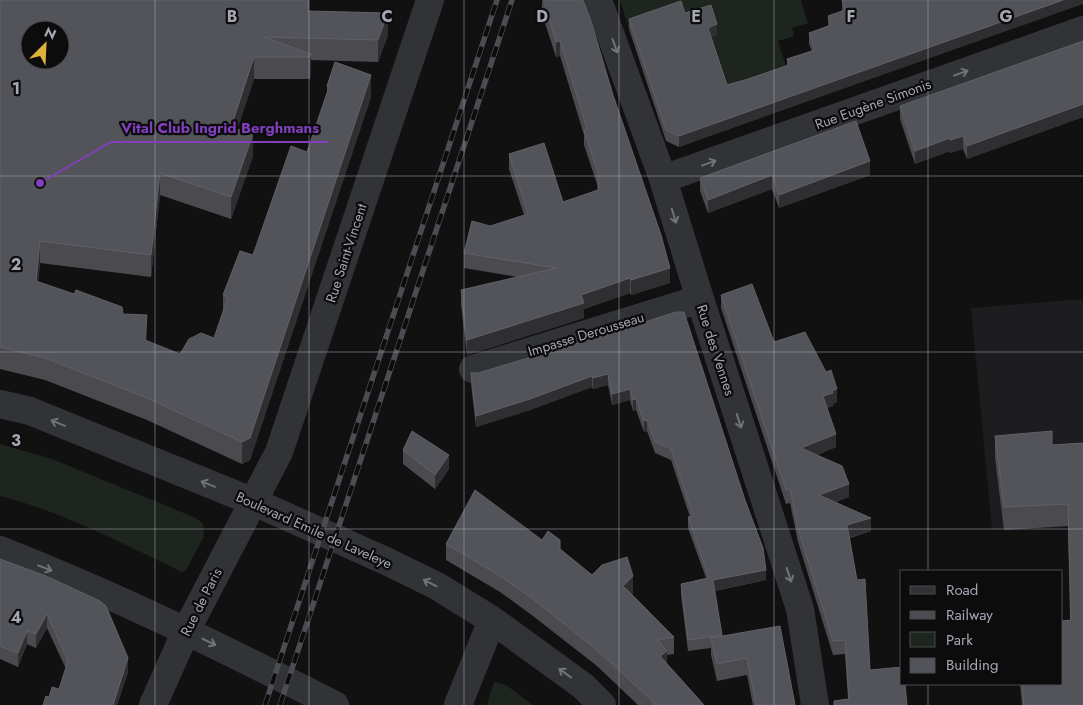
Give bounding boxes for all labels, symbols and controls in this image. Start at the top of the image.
text: B [227,5,237,28]
text: C [381,5,393,28]
text: D [536,5,548,28]
text: E [691,5,701,28]
text: F [847,5,855,28]
text: G [999,5,1013,28]
north arrow [20,20,70,70]
text: N [41,22,59,45]
one-way arrow [611,38,620,53]
one-way arrow [953,68,968,77]
street label: Rue Eugène Simonis [812,74,934,134]
text: 1 [12,77,20,100]
callout: Vital Club Ingrid Berghmans [111,112,329,142]
text: Vital Club Ingrid Berghmans [120,117,319,139]
one-way arrow [701,158,716,167]
street label: Rue Saint-Vincent [321,200,372,305]
one-way arrow [670,207,680,223]
text: 2 [11,253,21,276]
street label: Rue des Vennes [692,302,740,398]
street label: Impasse Derousseau [525,307,647,361]
one-way arrow [735,412,745,428]
one-way arrow [51,417,66,427]
text: 3 [11,429,21,452]
one-way arrow [201,478,216,488]
street label: Boulevard Emile de Laveleye [233,487,395,573]
one-way arrow [37,564,53,573]
street label: Rue de Paris [175,564,227,640]
one-way arrow [785,567,795,583]
legend [900,570,1063,685]
one-way arrow [423,578,438,588]
text: Road [946,579,978,601]
text: Railway [946,604,993,626]
text: 4 [10,606,22,629]
text: Park [946,629,973,651]
one-way arrow [202,637,217,647]
text: Building [946,654,998,676]
one-way arrow [559,668,573,678]

